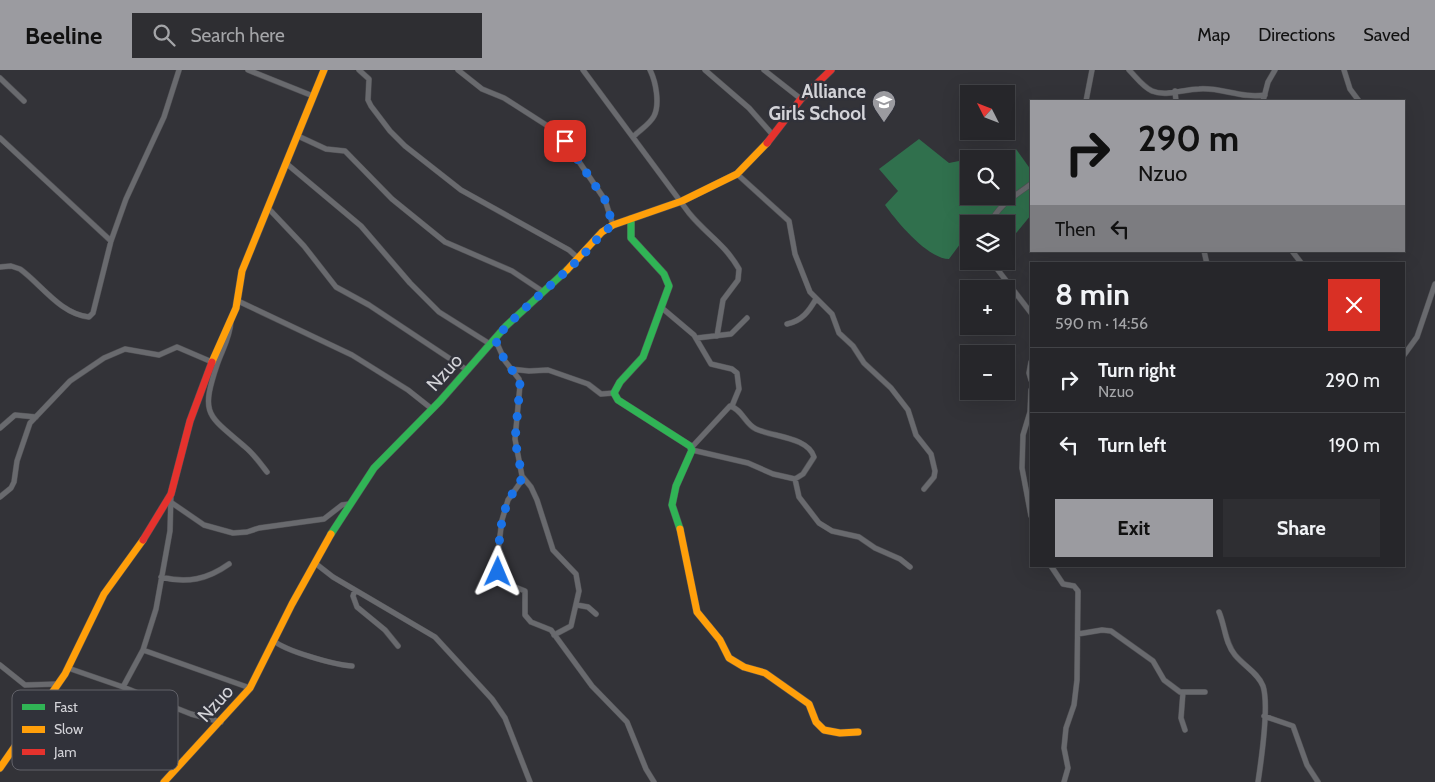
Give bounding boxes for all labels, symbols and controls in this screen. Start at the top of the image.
search box [132,13,482,58]
text: Beeline [25,21,102,50]
icon: search [150,21,178,49]
text: Search here [190,24,285,47]
text: Map [1197,24,1230,46]
text: Directions [1258,24,1335,46]
text: Saved [1363,24,1410,46]
place label: Alliance Girls School [769,80,866,125]
north arrow [960,85,1015,140]
map controls [960,85,1015,400]
school or university icon: Alliance Girls School [871,89,897,123]
text: 290 m [1138,117,1239,160]
pin [544,120,586,162]
icon: right [1055,120,1120,185]
icon: arrive [551,127,579,155]
button: search [960,150,1015,205]
text: Nzuo [1138,160,1187,187]
button: layers [960,215,1015,270]
icon: left [1106,215,1134,243]
text: Then [1055,218,1096,241]
text: 8 min [1055,276,1130,313]
button: close [1328,279,1380,331]
button: + [960,280,1015,335]
text: 590 m · 14:56 [1055,314,1148,333]
button: − [960,345,1015,400]
street label: Nzuo [422,349,467,396]
text: Turn right [1098,359,1176,382]
icon: right [1055,366,1083,394]
text: 290 m [1325,369,1380,392]
text: Nzuo [1098,382,1134,401]
icon: left [1055,431,1083,459]
text: Turn left [1098,434,1166,457]
text: 190 m [1329,434,1380,457]
button: Exit [1055,499,1213,557]
button: Share [1223,499,1380,557]
position arrow [471,545,523,597]
street label: Nzuo [193,680,238,727]
legend [12,690,178,770]
text: Fast [54,698,78,716]
text: Slow [54,720,83,738]
text: Jam [53,743,76,761]

